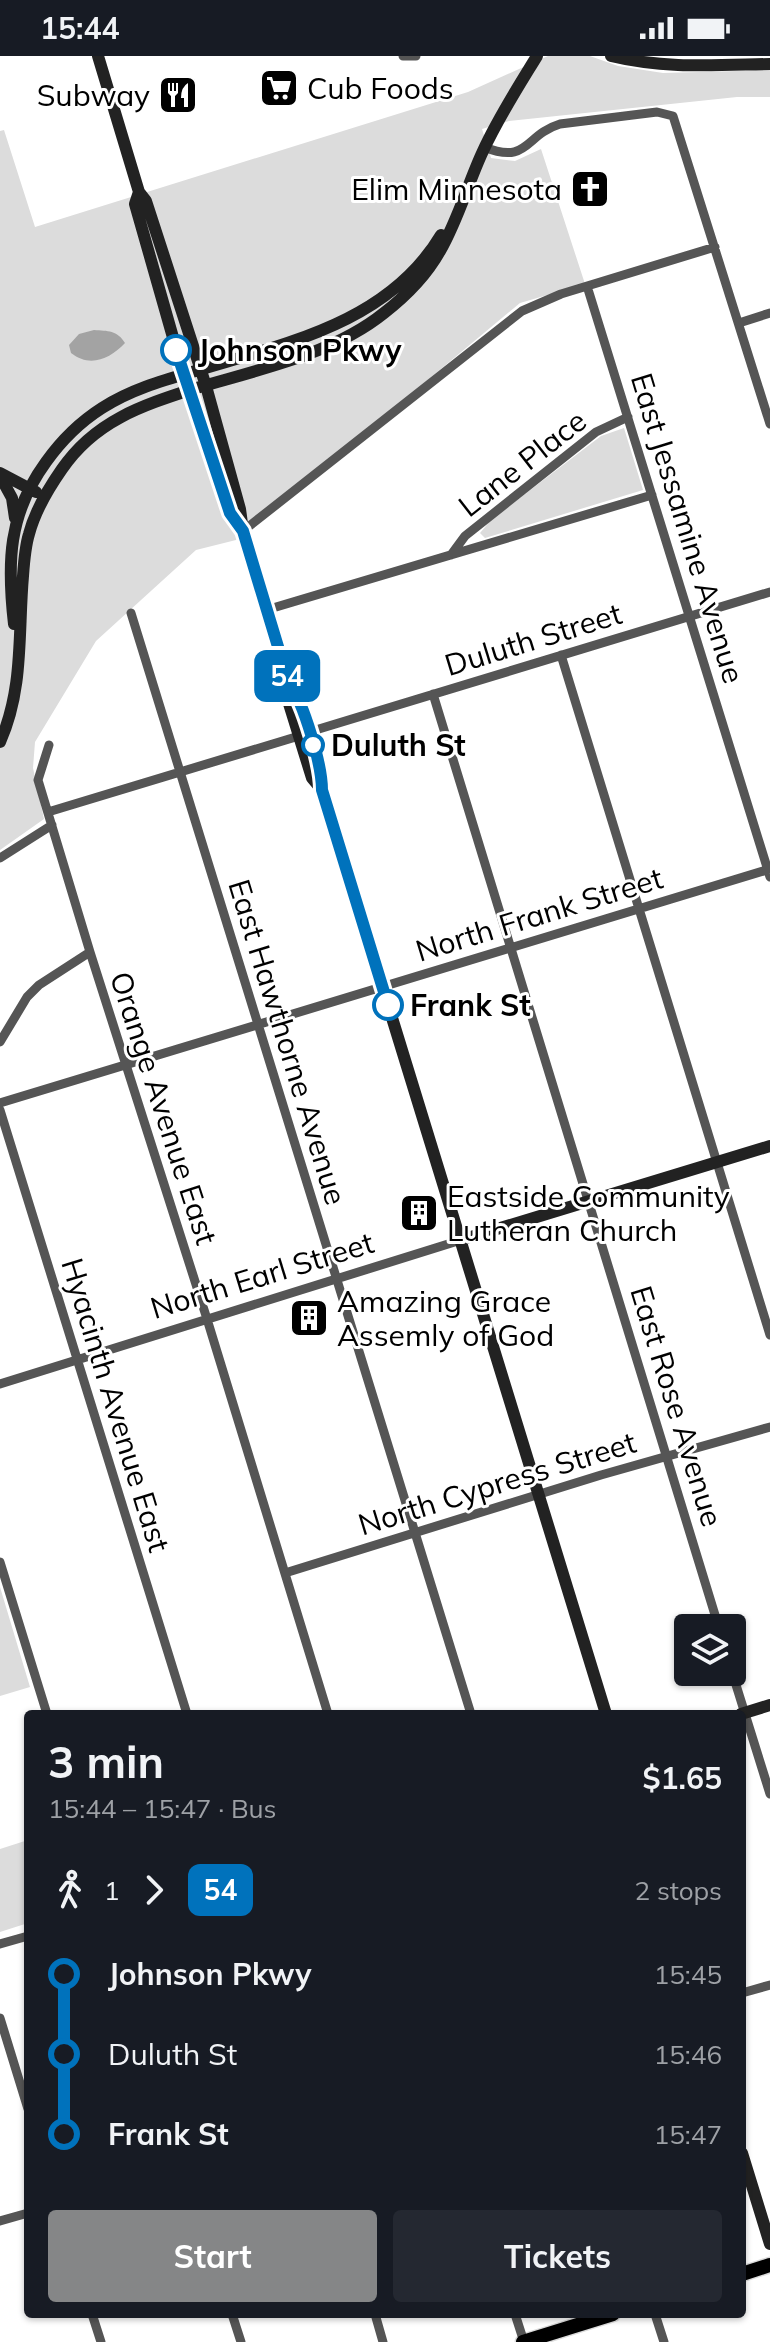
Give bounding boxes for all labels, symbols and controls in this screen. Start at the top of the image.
text: 15:44 [40,9,119,47]
supermarket icon: Cub Foods [258,67,300,109]
place label: Cub Foods [307,69,454,107]
restaurant icon: Subway [157,74,199,116]
place label: Subway [37,76,150,114]
church icon: Elim Minnesota [569,168,611,210]
place label: Elim Minnesota [351,170,562,208]
place label: Johnson Pkwy [198,331,402,369]
marker: Johnson Pkwy [161,335,191,365]
street label: East Jessamine Avenue [623,368,753,688]
street label: Lane Place [451,401,593,525]
street label: Duluth Street [440,594,626,684]
line badge: 54 [251,650,323,702]
text: 54 [270,658,304,693]
place label: Duluth St [331,726,466,764]
marker: Duluth St [302,734,324,756]
street label: North Frank Street [411,858,667,970]
street label: East Hawthorne Avenue [220,875,356,1209]
street label: Orange Avenue East [102,967,226,1249]
place label: Frank St [410,986,531,1024]
marker: Frank St [373,990,403,1020]
place label: Eastside Community Lutheran Church [447,1177,730,1249]
building icon: Eastside Community Lutheran Church [398,1192,440,1234]
street label: North Earl Street [146,1223,378,1327]
street label: Hyacinth Avenue East [53,1254,179,1556]
street label: East Rose Avenue [622,1281,732,1531]
place label: Amazing Grace Assemly of God [337,1282,554,1354]
building icon: Amazing Grace Assemly of God [288,1297,330,1339]
street label: North Cypress Street [354,1423,640,1543]
map controls [674,1614,746,1686]
button: layers [674,1614,746,1686]
text: 3 min [48,1734,164,1789]
text: $1.65 [643,1759,722,1797]
text: 15:44 – 15:47 · Bus [48,1792,277,1825]
icon: walk [48,1868,92,1912]
icon: forward [132,1868,176,1912]
text: 54 [204,1872,237,1907]
text: 1 [104,1874,120,1907]
text: 2 stops [635,1874,722,1907]
text: Johnson Pkwy [108,1955,311,1993]
text: 15:45 [654,1958,722,1991]
text: Duluth St [108,2035,237,2073]
text: 15:46 [654,2038,722,2071]
text: Frank St [108,2115,229,2153]
text: 15:47 [654,2118,722,2151]
button: Start [48,2210,377,2302]
button: Tickets [393,2210,722,2302]

